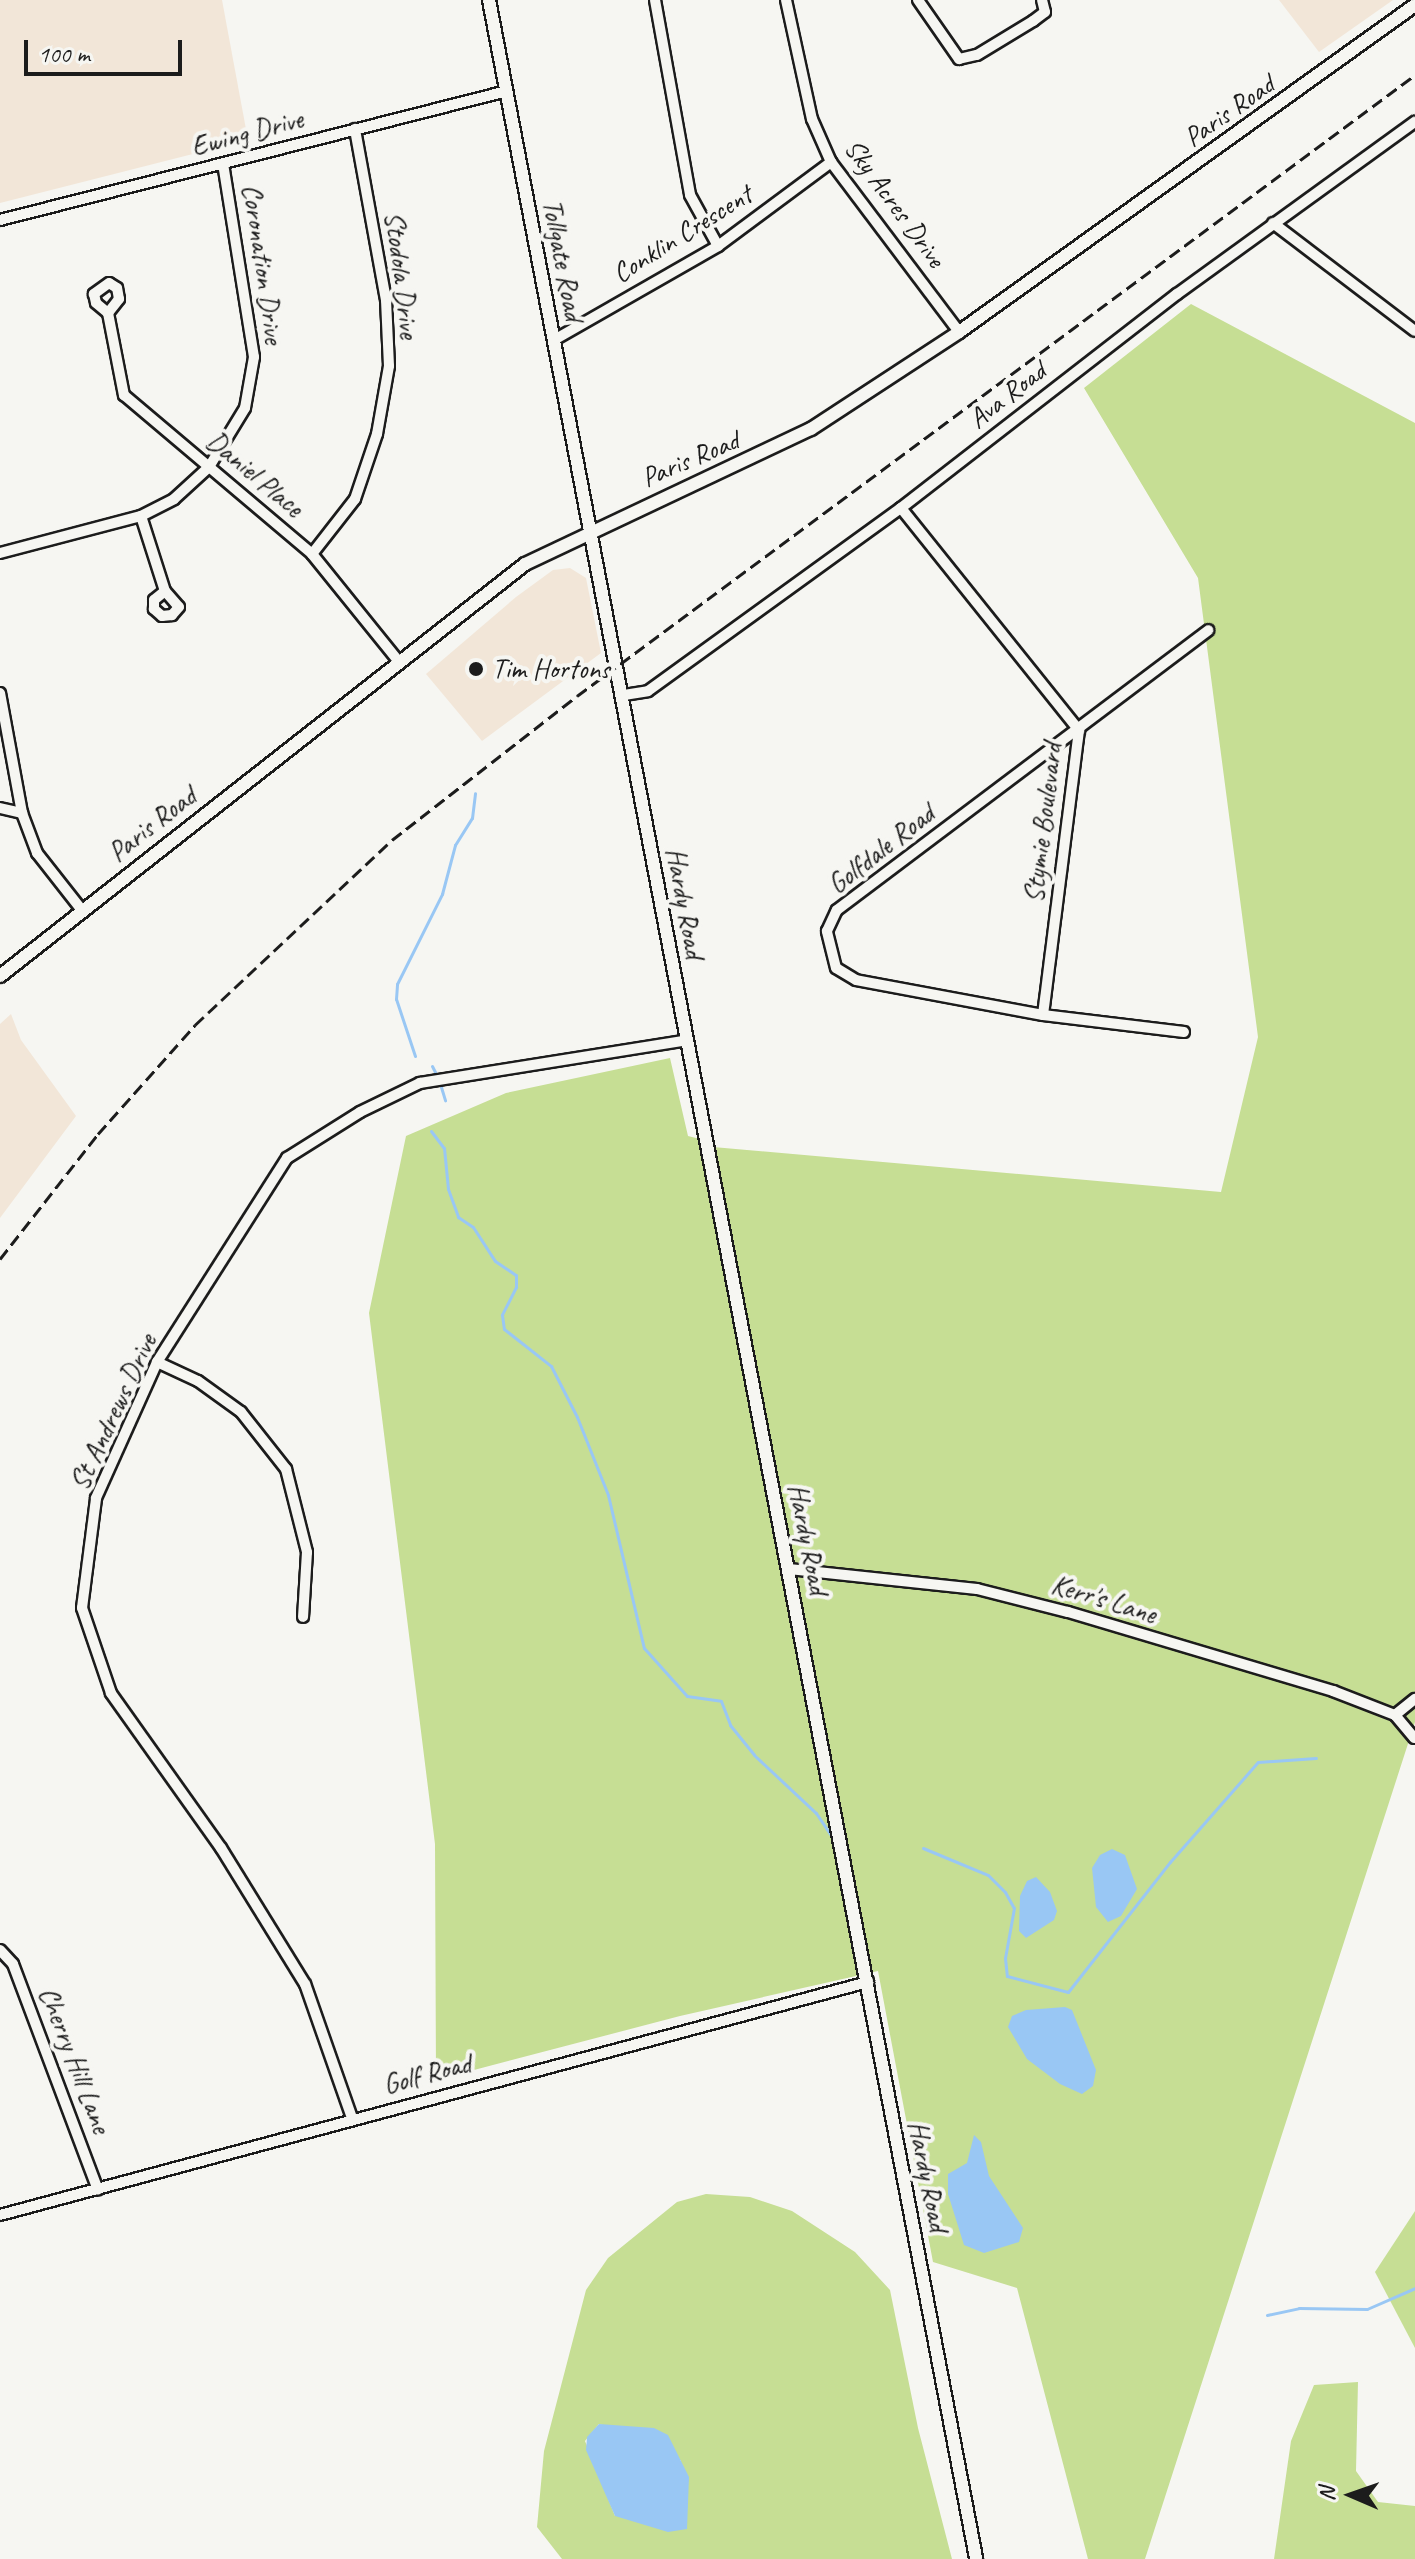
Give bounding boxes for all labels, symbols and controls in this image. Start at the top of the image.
scale bar [28,24,186,74]
text: 100 m [38,39,90,69]
street label: Paris Road [1177,68,1281,154]
street label: Ewing Drive [188,102,306,164]
street label: Sky Acres Drive [837,132,953,274]
street label: Conklin Crescent [606,178,758,290]
street label: Coronation Drive [235,182,291,346]
street label: Tollgate Road [535,197,591,323]
street label: Stodola Drive [378,210,426,340]
street label: Ava Road [962,354,1052,436]
street label: Paris Road [636,423,744,495]
street label: Daniel Place [200,424,310,524]
place label: Tim Hortons [492,652,610,686]
marker: Tim Hortons [467,660,485,678]
street label: Stymie Boulevard [1017,741,1069,905]
street label: Paris Road [101,779,203,869]
street label: Golfdale Road [821,797,941,901]
street label: Hardy Road [659,845,711,961]
street label: St Andrews Drive [62,1329,164,1495]
street label: Hardy Road [781,1481,835,1597]
street label: Kerr's Lane [1048,1567,1160,1631]
street label: Cherry Hill Lane [32,1982,118,2138]
street label: Golf Road [379,2046,475,2102]
street label: Hardy Road [901,2118,955,2234]
north arrow [1311,2455,1391,2535]
text: N [1313,2487,1341,2501]

